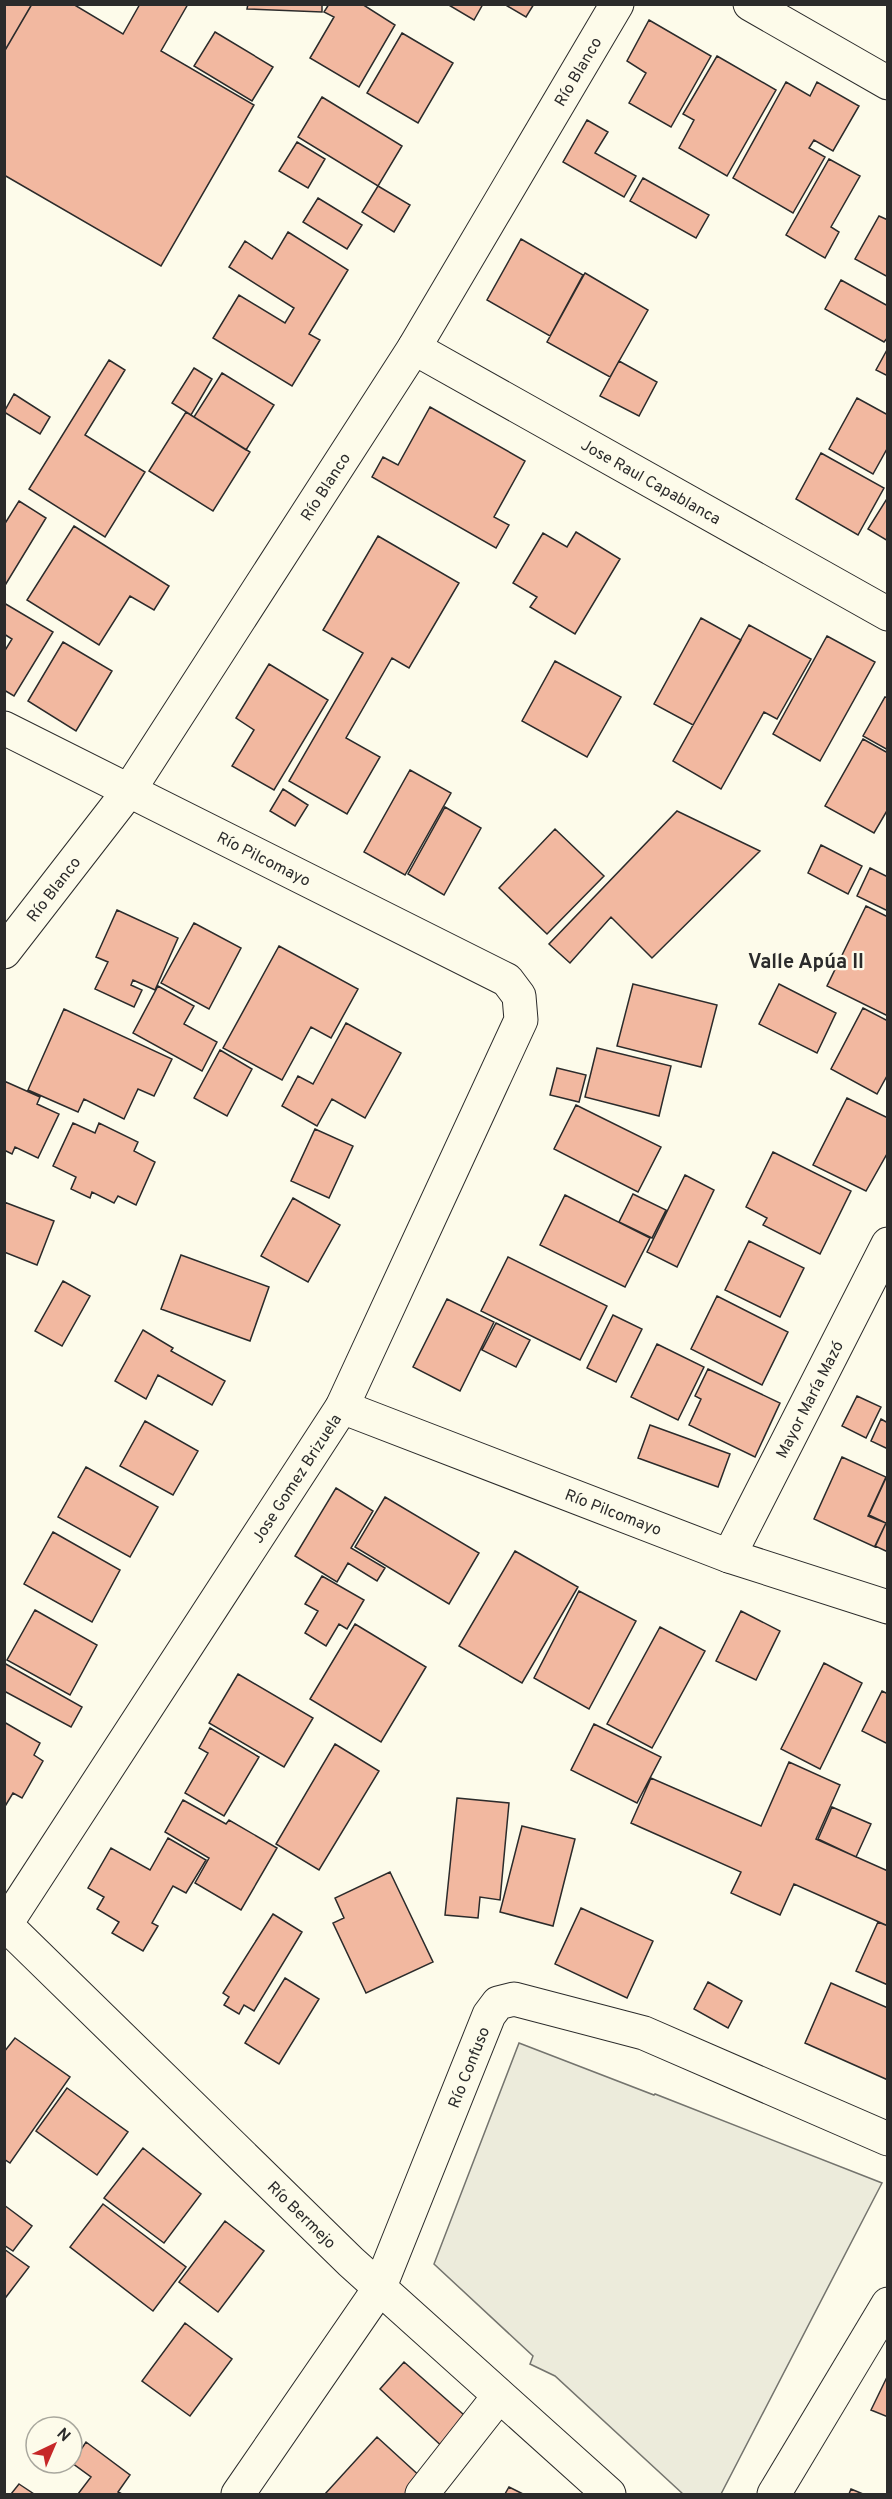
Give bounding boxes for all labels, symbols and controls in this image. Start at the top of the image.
street label: Río Blanco [551,34,607,110]
street label: Jose Raul Capablanca [577,436,724,530]
street label: Río Blanco [297,450,356,525]
street label: Río Pilcomayo [213,828,313,892]
street label: Río Blanco [23,853,86,927]
district label: Valle Apu´a II [748,950,864,976]
street label: Mayor María Mazó [772,1338,849,1462]
street label: Jose Gomez Brizuela [248,1411,347,1547]
street label: Río Pilcomayo [562,1486,664,1541]
street label: Río Confuso [445,2024,495,2111]
street label: Río Bermejo [262,2178,340,2254]
north arrow [24,2415,84,2475]
text: N [52,2424,74,2447]

